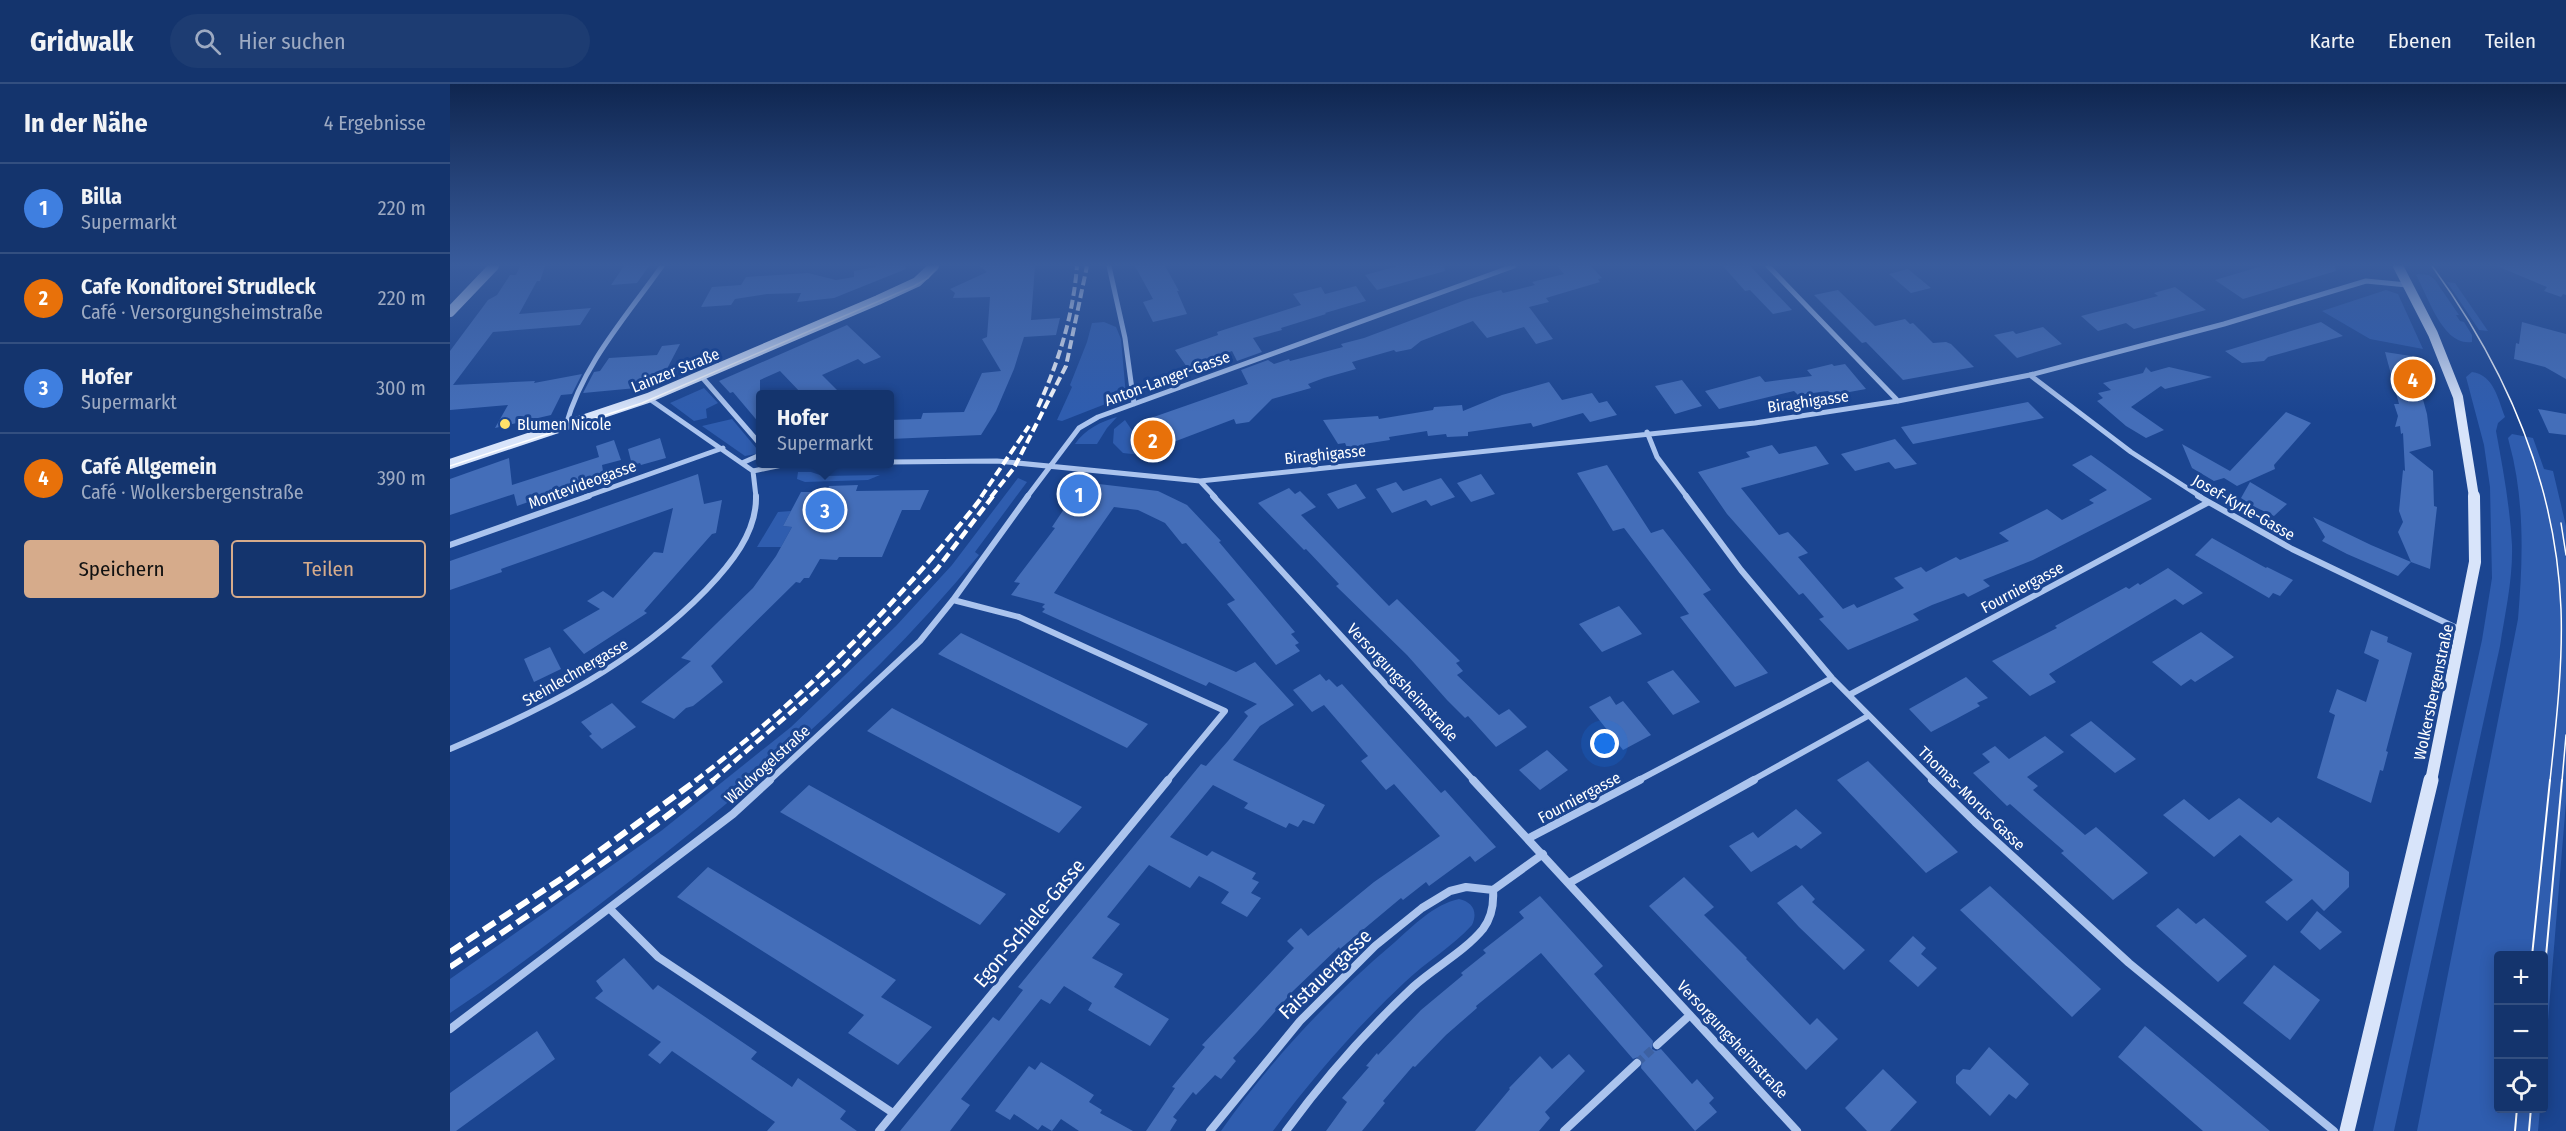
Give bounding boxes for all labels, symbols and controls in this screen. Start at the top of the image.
search box [170,14,590,68]
text: Gridwalk [30,25,134,58]
icon: search [191,25,224,58]
text: Hier suchen [239,28,346,55]
text: Karte [2309,28,2355,54]
text: Ebenen [2388,28,2452,54]
text: Teilen [2485,28,2536,54]
text: In der Nähe [24,108,148,139]
text: 4 Ergebnisse [324,111,426,135]
text: Billa [81,183,122,210]
text: 1 [39,196,48,220]
text: 220 m [378,196,426,220]
text: Supermarkt [81,210,177,234]
text: Cafe Konditorei Strudleck [81,273,316,300]
text: 2 [39,286,48,310]
text: 220 m [378,286,426,310]
text: Café · Versorgungsheimstraße [81,300,323,324]
street label: Lainzer Straße [628,344,722,397]
street label: Anton-Langer-Gasse [1102,347,1233,410]
pin: 4 [2394,356,2432,402]
text: Hofer [81,363,132,390]
text: 3 [39,376,48,400]
text: 300 m [376,376,426,400]
street label: Biraghigasse [1766,386,1850,417]
text: Supermarkt [81,390,177,414]
popup [756,390,894,468]
text: Hofer [777,404,828,431]
place label: Blumen Nicole [517,415,612,434]
marker: Blumen Nicole [498,417,512,431]
pin: 2 [1134,418,1172,462]
text: Supermarkt [777,431,873,455]
street label: Biraghigasse [1283,441,1367,468]
text: Café Allgemein [81,453,217,480]
street label: Montevideogasse [526,456,639,513]
text: 4 [38,466,49,490]
text: 390 m [377,466,426,490]
street label: Josef-Kyrle-Gasse [2189,470,2299,545]
pin: 1 [1060,472,1098,516]
text: Café · Wolkersbergenstraße [81,480,304,504]
pin: 3 [806,488,844,532]
button: Speichern [24,540,219,598]
button: Teilen [231,540,426,598]
street label: Fourniergasse [1978,558,2067,617]
street label: Versorgungsheimstraße [1343,619,1462,745]
street label: Wolkersbergenstraße [2410,622,2457,762]
street label: Steinlechnergasse [519,634,631,710]
street label: Waldvogelstraße [721,721,814,808]
your location [1590,729,1619,758]
street label: Thomas-Morus-Gasse [1914,742,2029,854]
street label: Fourniergasse [1535,768,1624,827]
street label: Egon-Schiele-Gasse [968,854,1090,992]
street label: Faistauergasse [1274,924,1376,1024]
map controls [2494,951,2548,1113]
button: + [2494,951,2548,1005]
street label: Versorgungsheimstraße [1673,976,1792,1102]
button: − [2494,1005,2548,1059]
button: locate [2494,1059,2548,1113]

